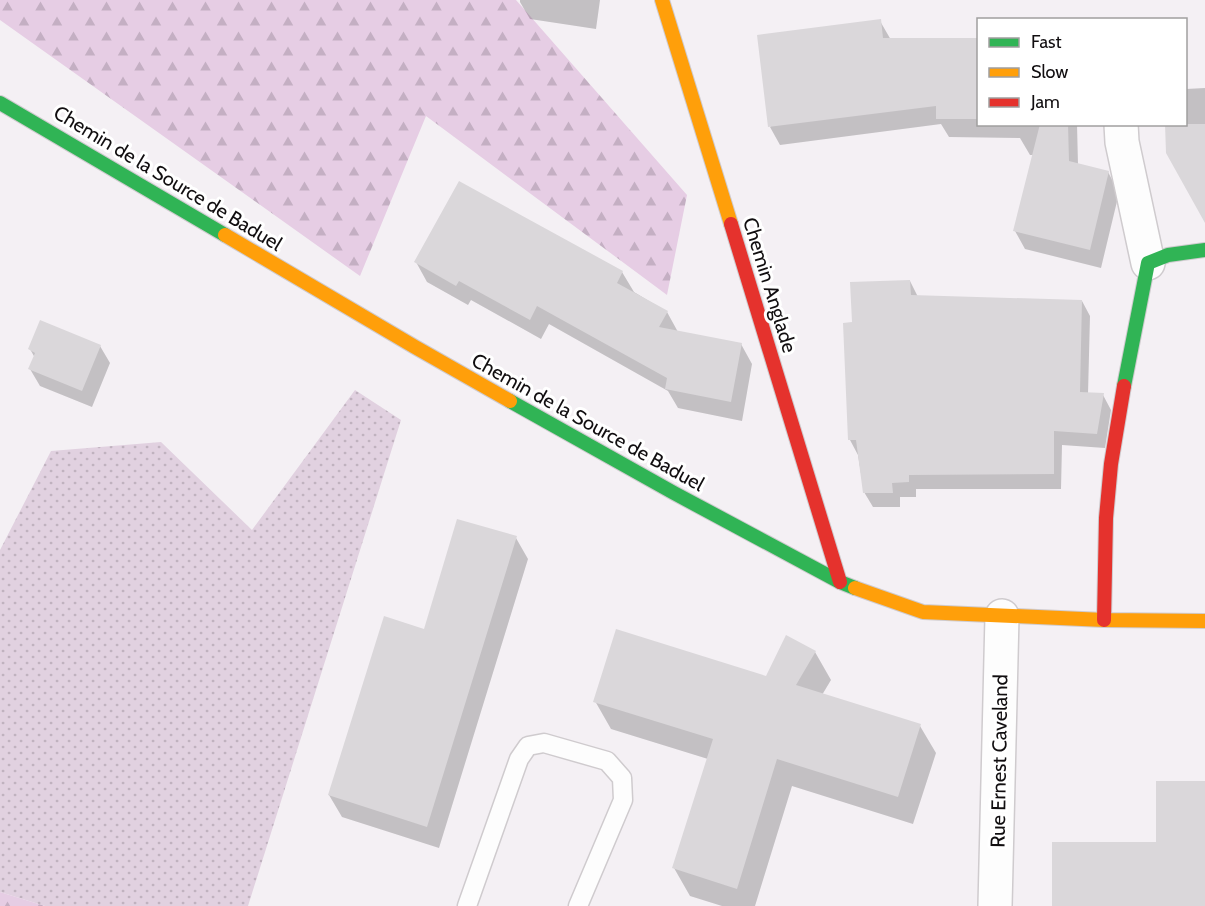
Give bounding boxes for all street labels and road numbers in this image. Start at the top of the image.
street label: Chemin de la Source de Baduel [49,100,287,256]
street label: Chemin Anglade [738,215,802,355]
street label: Chemin de la Source de Baduel [467,348,709,496]
street label: Rue Ernest Caveland [985,674,1013,848]

